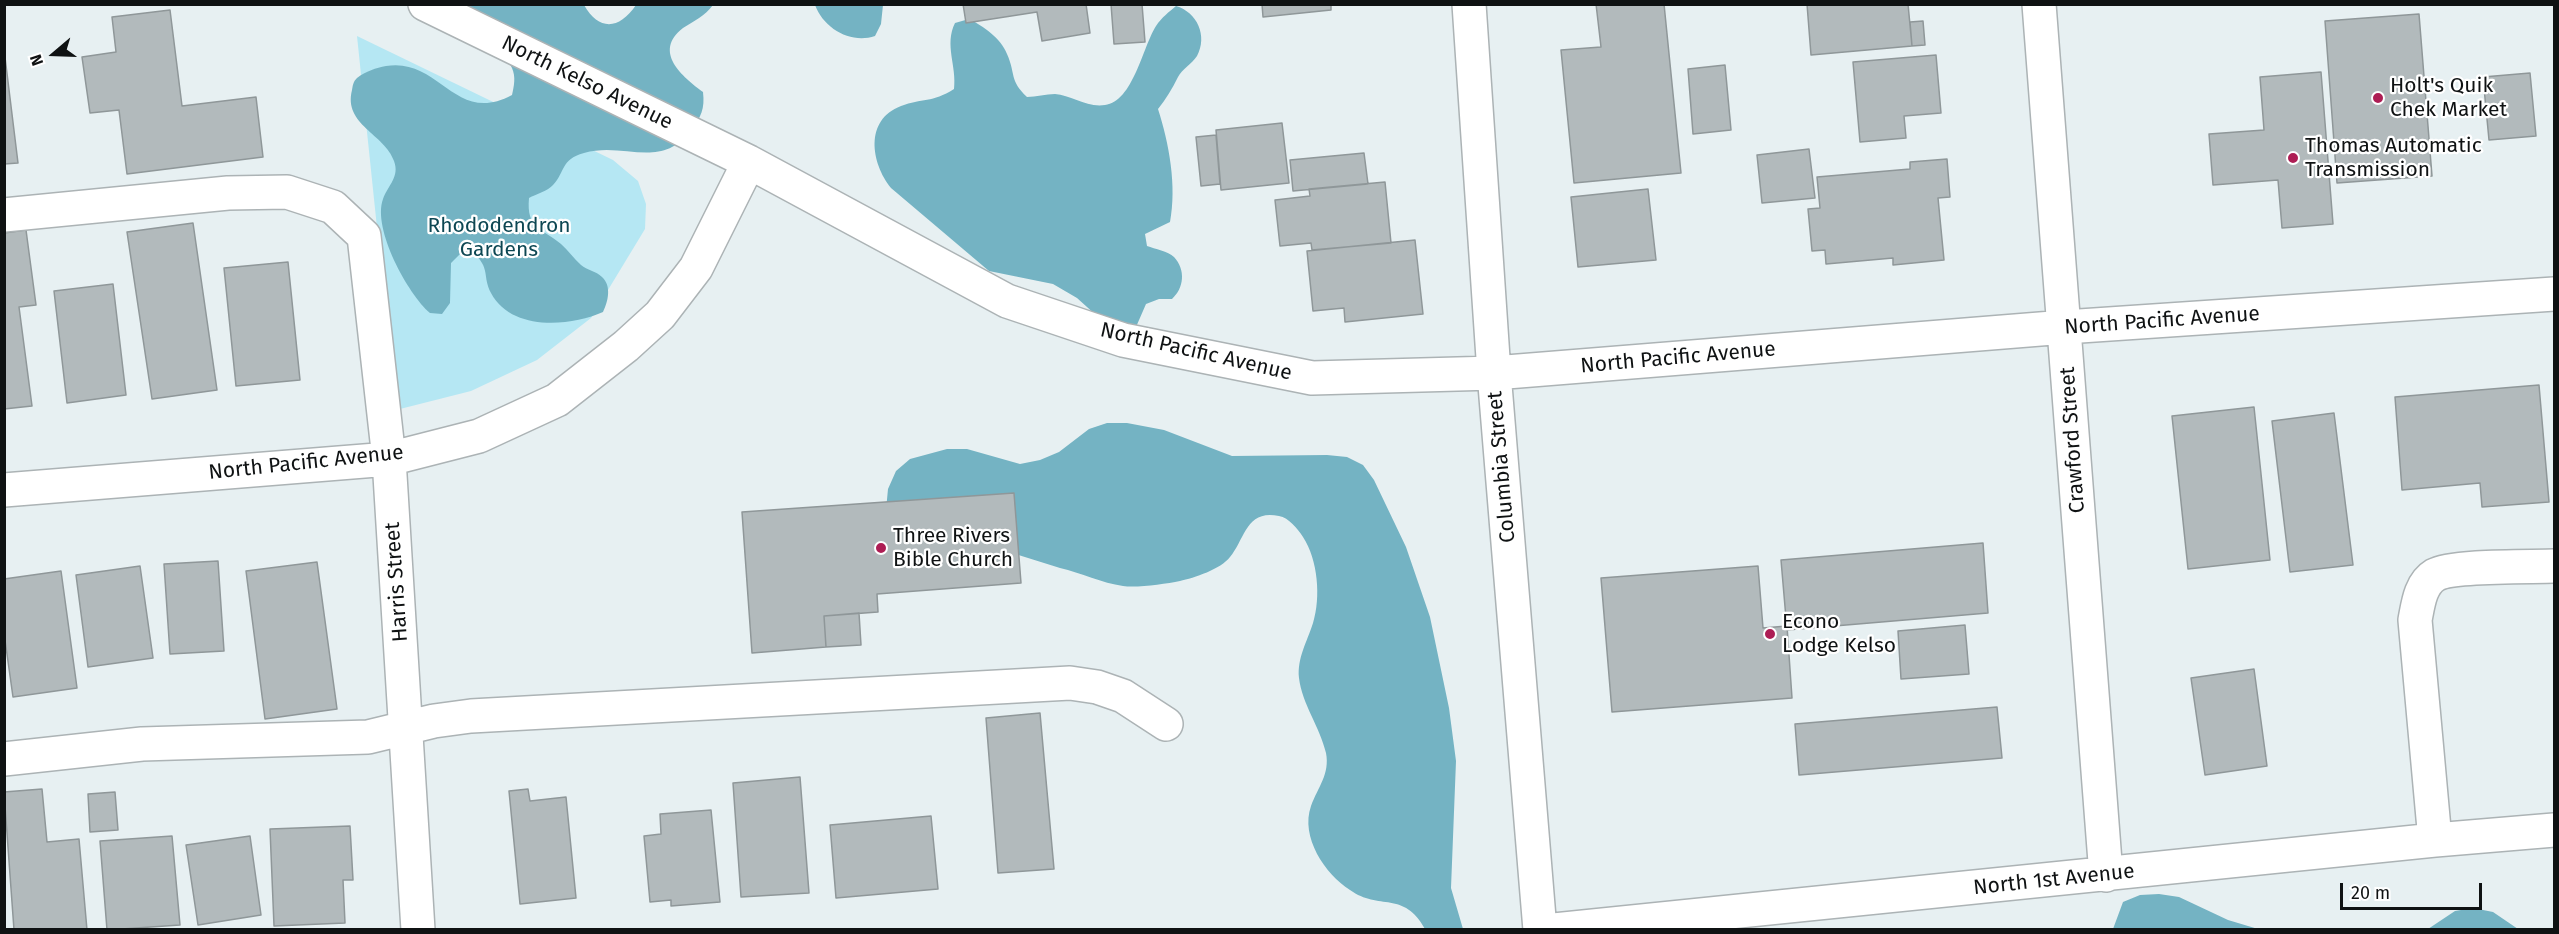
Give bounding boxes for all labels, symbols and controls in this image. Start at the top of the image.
north arrow [24,24,84,84]
street label: North Kelso Avenue [497,31,677,135]
text: N [26,52,47,68]
place label: Holt's Quik Chek Market [2390,73,2507,123]
marker: Holt's Quik Chek Market [2371,91,2385,105]
place label: Thomas Automatic Transmission [2305,133,2482,183]
marker: Thomas Automatic Transmission [2286,151,2300,165]
park label: Rhododendron Gardens [427,213,571,263]
street label: North Pacific Avenue [2063,302,2261,340]
street label: North Pacific Avenue [1098,318,1294,386]
street label: North Pacific Avenue [1579,337,1777,379]
street label: Crawford Street [2055,366,2091,514]
street label: Columbia Street [1483,390,1521,544]
street label: North Pacific Avenue [207,440,405,486]
street label: Harris Street [380,521,414,643]
place label: Three Rivers Bible Church [893,523,1013,573]
marker: Three Rivers Bible Church [874,541,888,555]
place label: Econo Lodge Kelso [1782,609,1896,659]
marker: Econo Lodge Kelso [1763,627,1777,641]
street label: North 1st Avenue [1972,859,2136,901]
scale bar [2343,871,2486,909]
text: 20 m [2351,882,2390,904]

